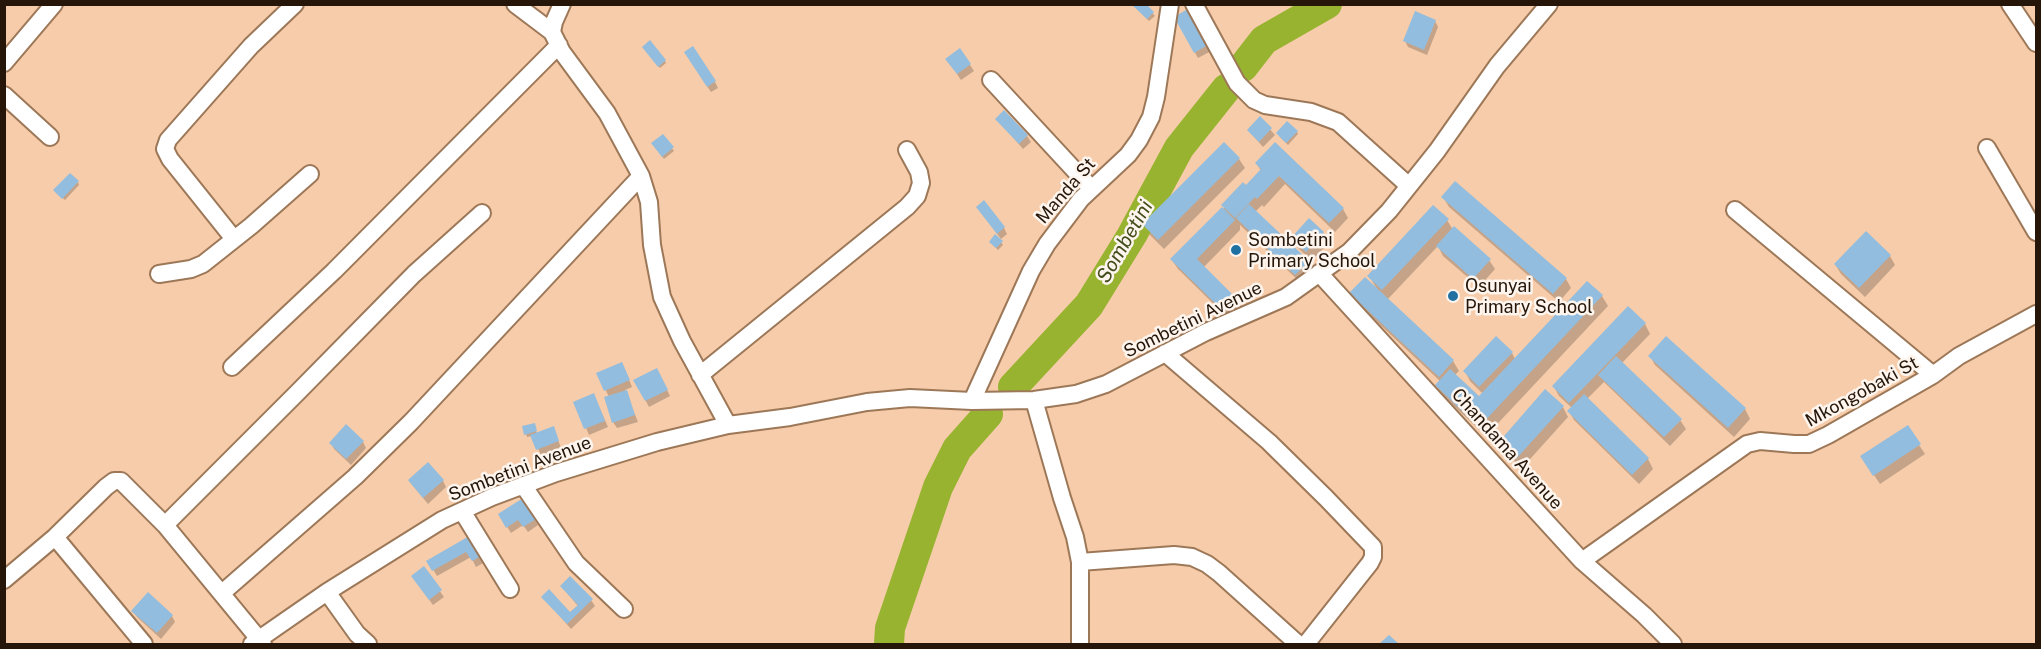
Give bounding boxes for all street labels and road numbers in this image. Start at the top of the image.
street label: Manda St [1032,154,1100,228]
street label: Sombetini Avenue [1120,277,1266,363]
street label: Mkongobaki St [1802,352,1922,432]
street label: Chandama Avenue [1447,384,1567,514]
street label: Sombetini Avenue [446,432,594,506]

